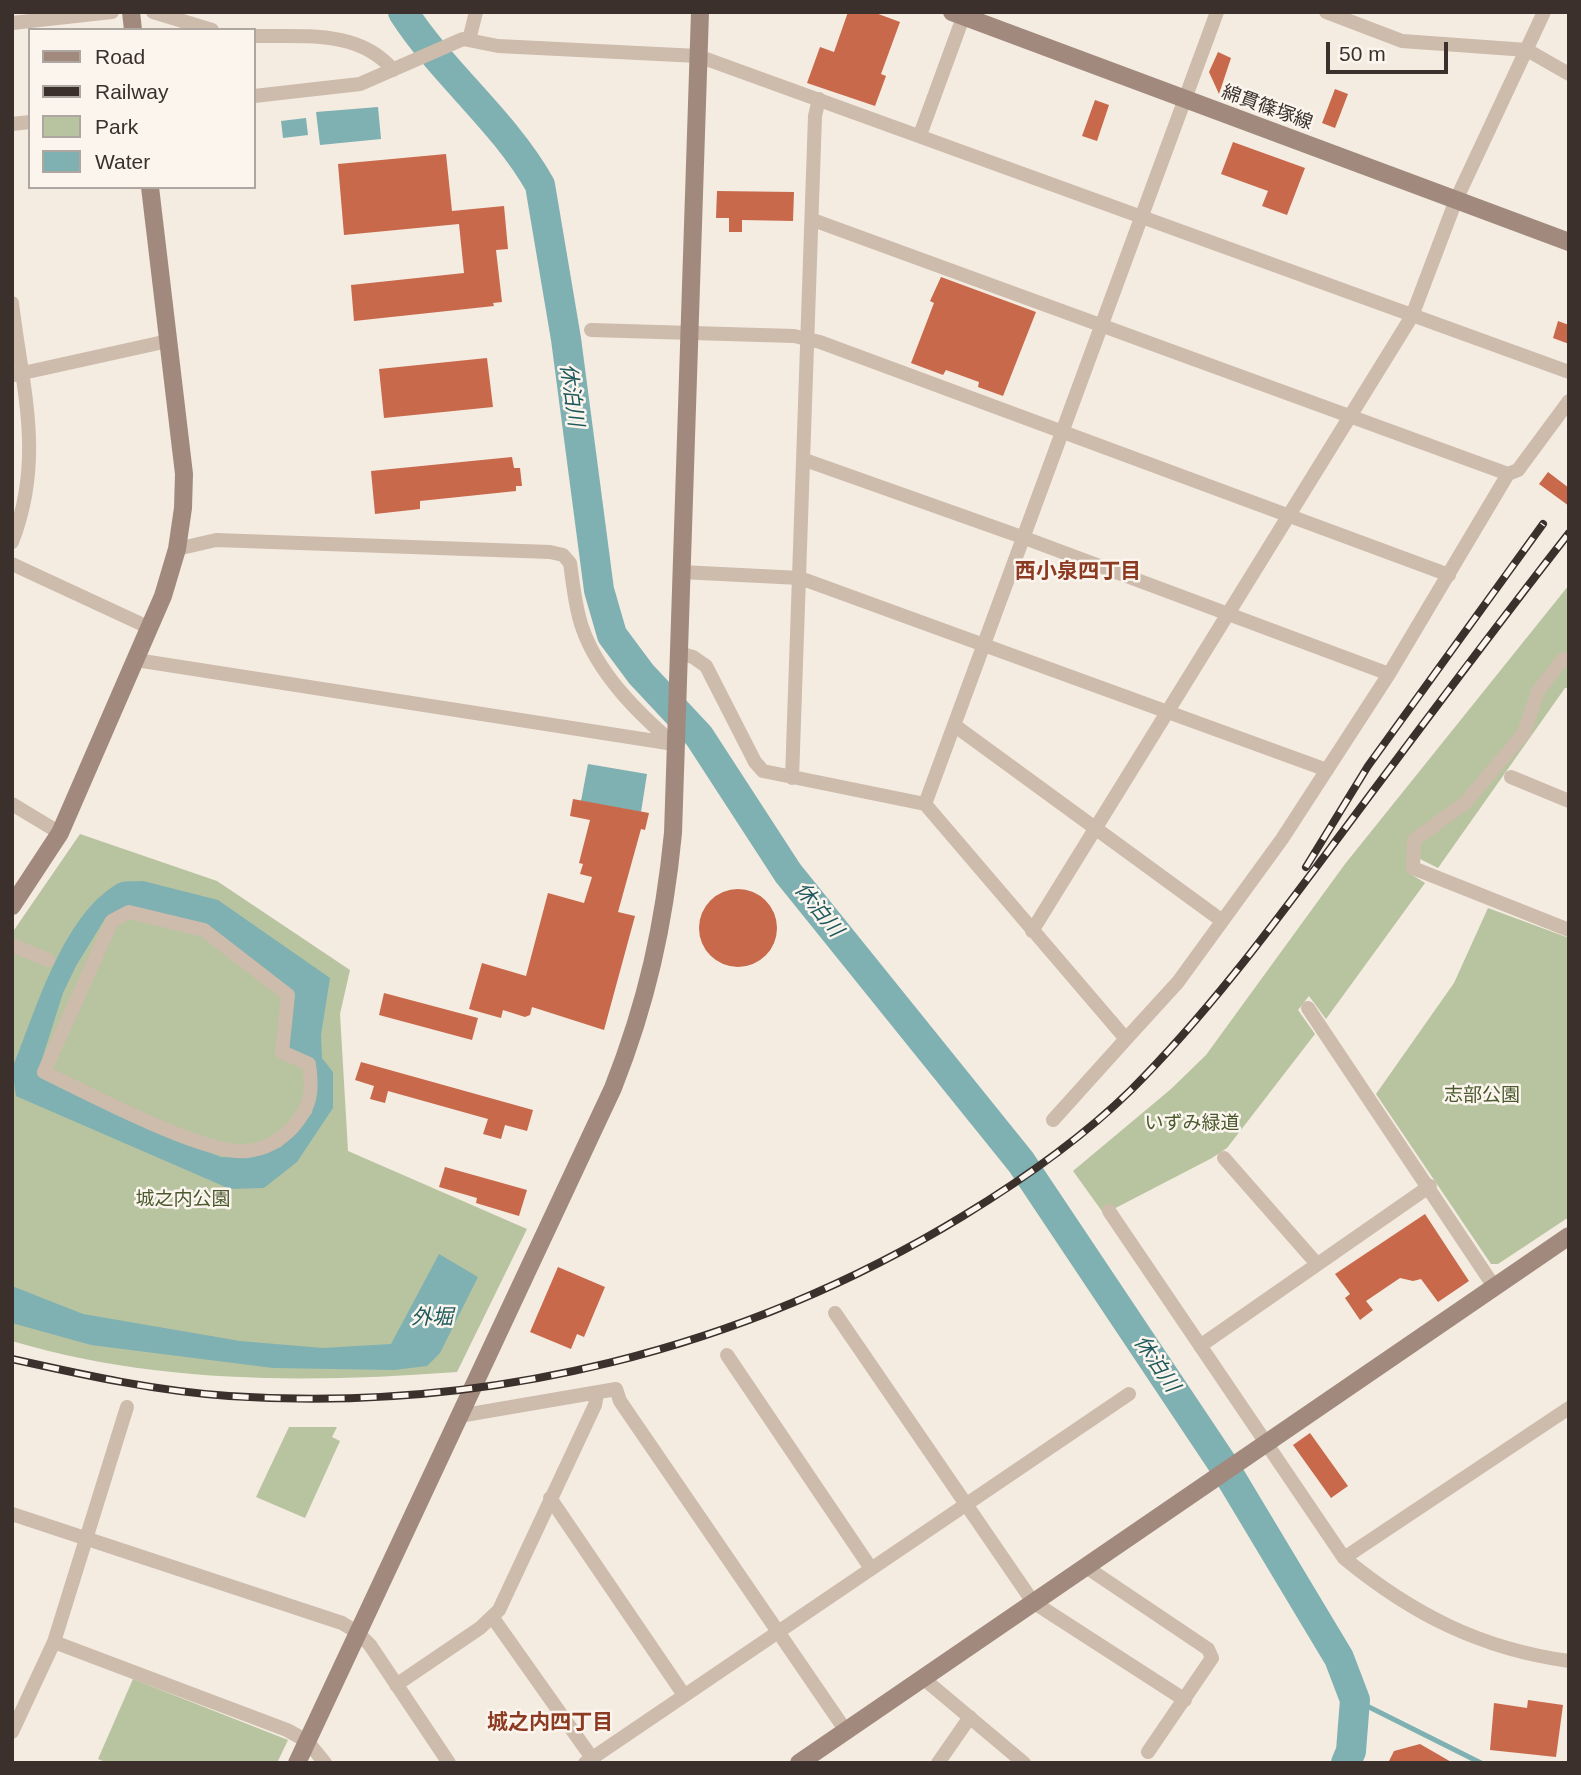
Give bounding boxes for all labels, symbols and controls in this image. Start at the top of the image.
legend [28,28,256,189]
scale bar [1329,28,1452,72]
text: 50 m [1339,42,1386,65]
text: Road [95,45,145,68]
text: Railway [95,80,169,103]
street label: 綿貫篠塚線 [1218,81,1316,135]
text: Park [95,115,138,138]
text: Water [95,150,150,173]
water label: 休泊川 [554,362,588,428]
district label: 西小泉四丁目 [1015,559,1141,585]
water label: 休泊川 [788,878,848,942]
park label: 志部公園 [1444,1085,1520,1107]
park label: いずみ緑道 [1145,1113,1239,1135]
park label: 城之内公園 [136,1189,230,1211]
water label: 外堀 [411,1305,453,1331]
water label: 休泊川 [1128,1331,1184,1397]
district label: 城之内四丁目 [487,1710,613,1736]

